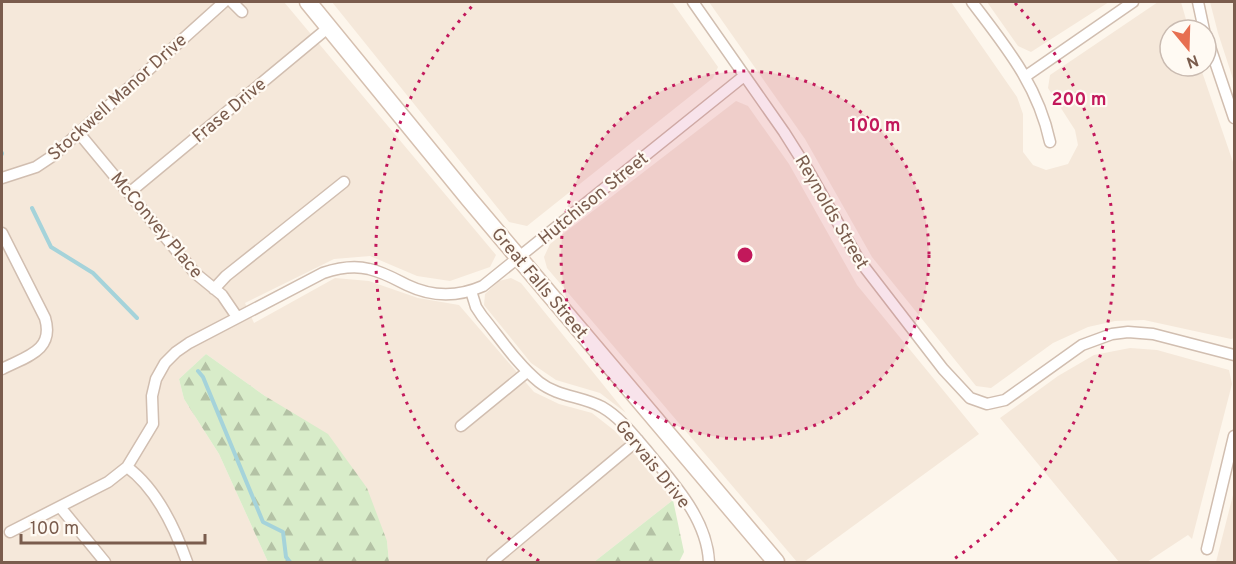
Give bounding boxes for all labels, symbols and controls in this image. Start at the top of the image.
north arrow [1158,18,1218,78]
street label: Stockwell Manor Drive [44,29,192,167]
text: N [1184,49,1201,72]
street label: Frase Drive [188,74,272,149]
text: 200 m [1051,89,1107,112]
text: 100 m [849,115,901,138]
street label: Hutchison Street [534,148,654,251]
street label: Reynolds Street [789,152,873,274]
street label: McConvey Place [105,168,207,284]
street label: Great Falls Street [486,223,592,344]
centre of rings [735,245,755,265]
street label: Gervais Drive [609,416,695,514]
scale bar [21,507,206,545]
text: 100 m [30,518,79,541]

